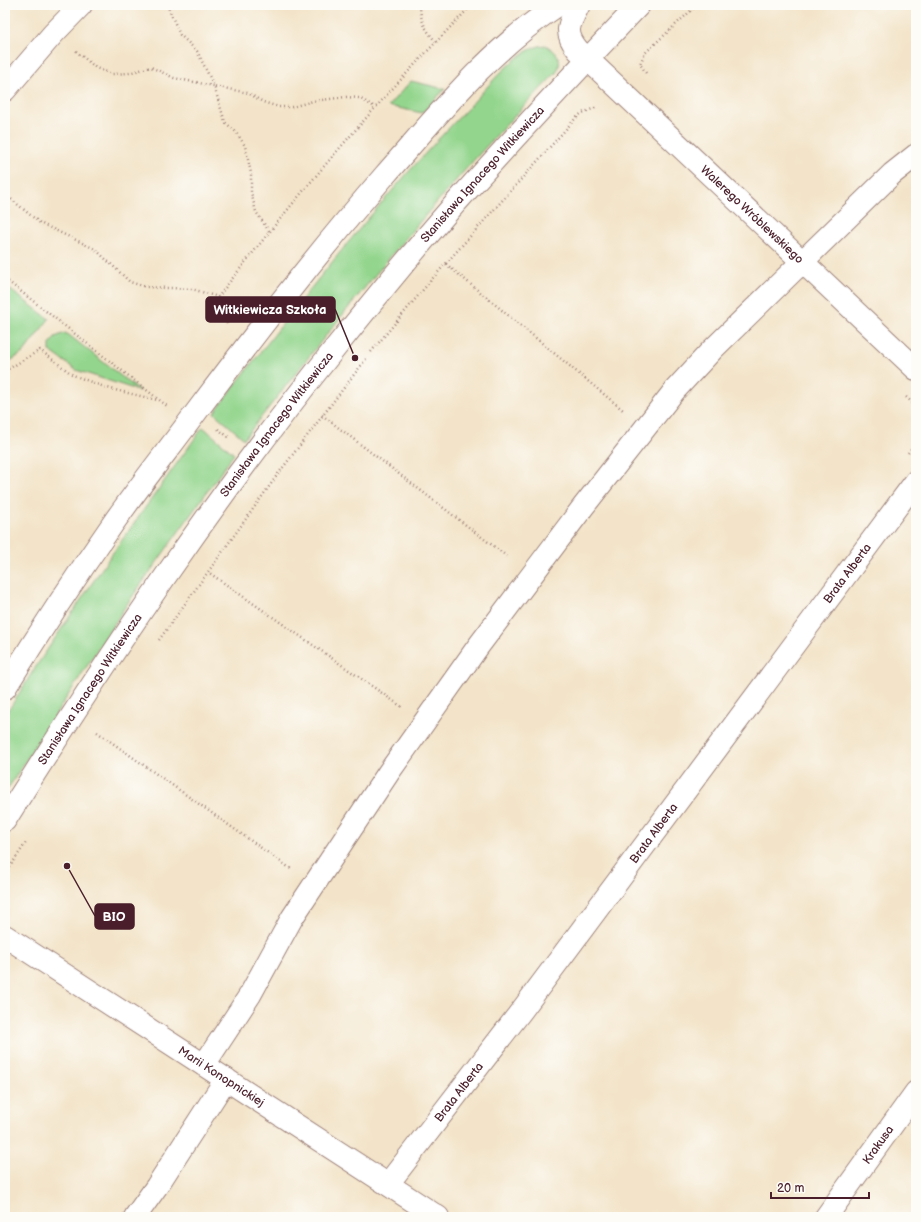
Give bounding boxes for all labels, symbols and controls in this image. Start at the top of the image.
street label: Stanisława Ignacego Witkiewicza [418,103,548,246]
street label: Walerego Wróblewskiego [697,162,807,267]
callout: Witkiewicza Szkoła [206,297,335,322]
text: Witkiewicza Szkoła [213,302,327,318]
street label: Stanisława Ignacego Witkiewicza [217,349,337,500]
street label: Brata Alberta [820,541,875,607]
street label: Stanisława Ignacego Witkiewicza [35,611,146,768]
street label: Brata Alberta [627,800,681,867]
callout: BIO [95,904,134,929]
text: BIO [102,909,126,925]
street label: Marii Konopnickiej [175,1043,267,1110]
street label: Brata Alberta [432,1060,487,1125]
street label: Krakusa [859,1123,897,1167]
scale bar [771,1174,869,1200]
text: 20 m [777,1181,804,1196]

